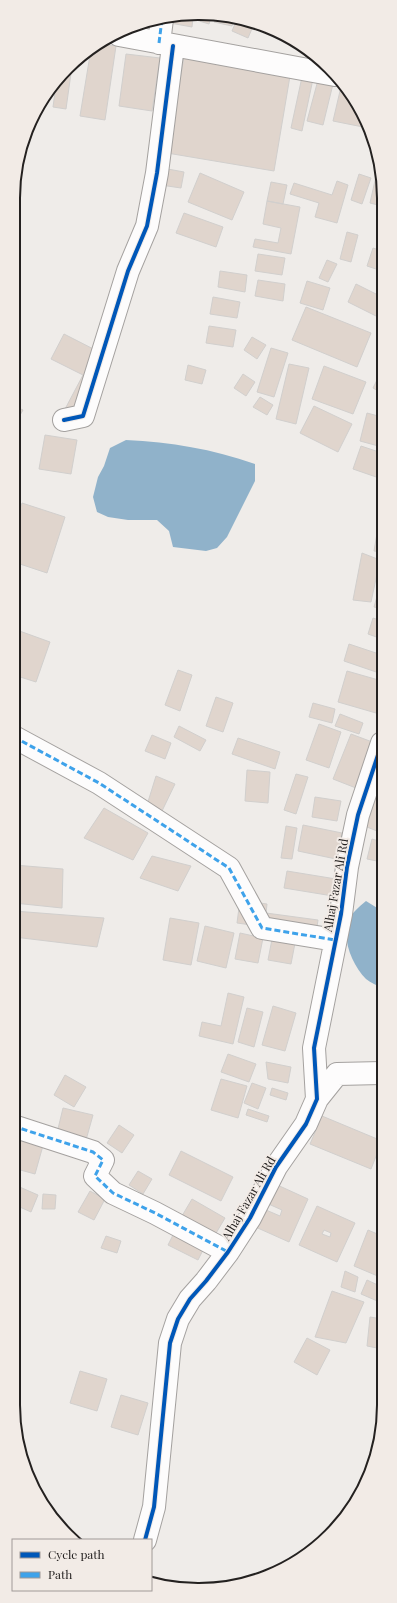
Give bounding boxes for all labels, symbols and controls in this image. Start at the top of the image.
street label: Alhaj Fazar Ali Rd [319,837,351,934]
street label: Alhaj Fazar Ali Rd [217,1153,279,1244]
legend [12,1539,152,1591]
text: Cycle path [48,1546,105,1562]
text: Path [48,1566,72,1582]

